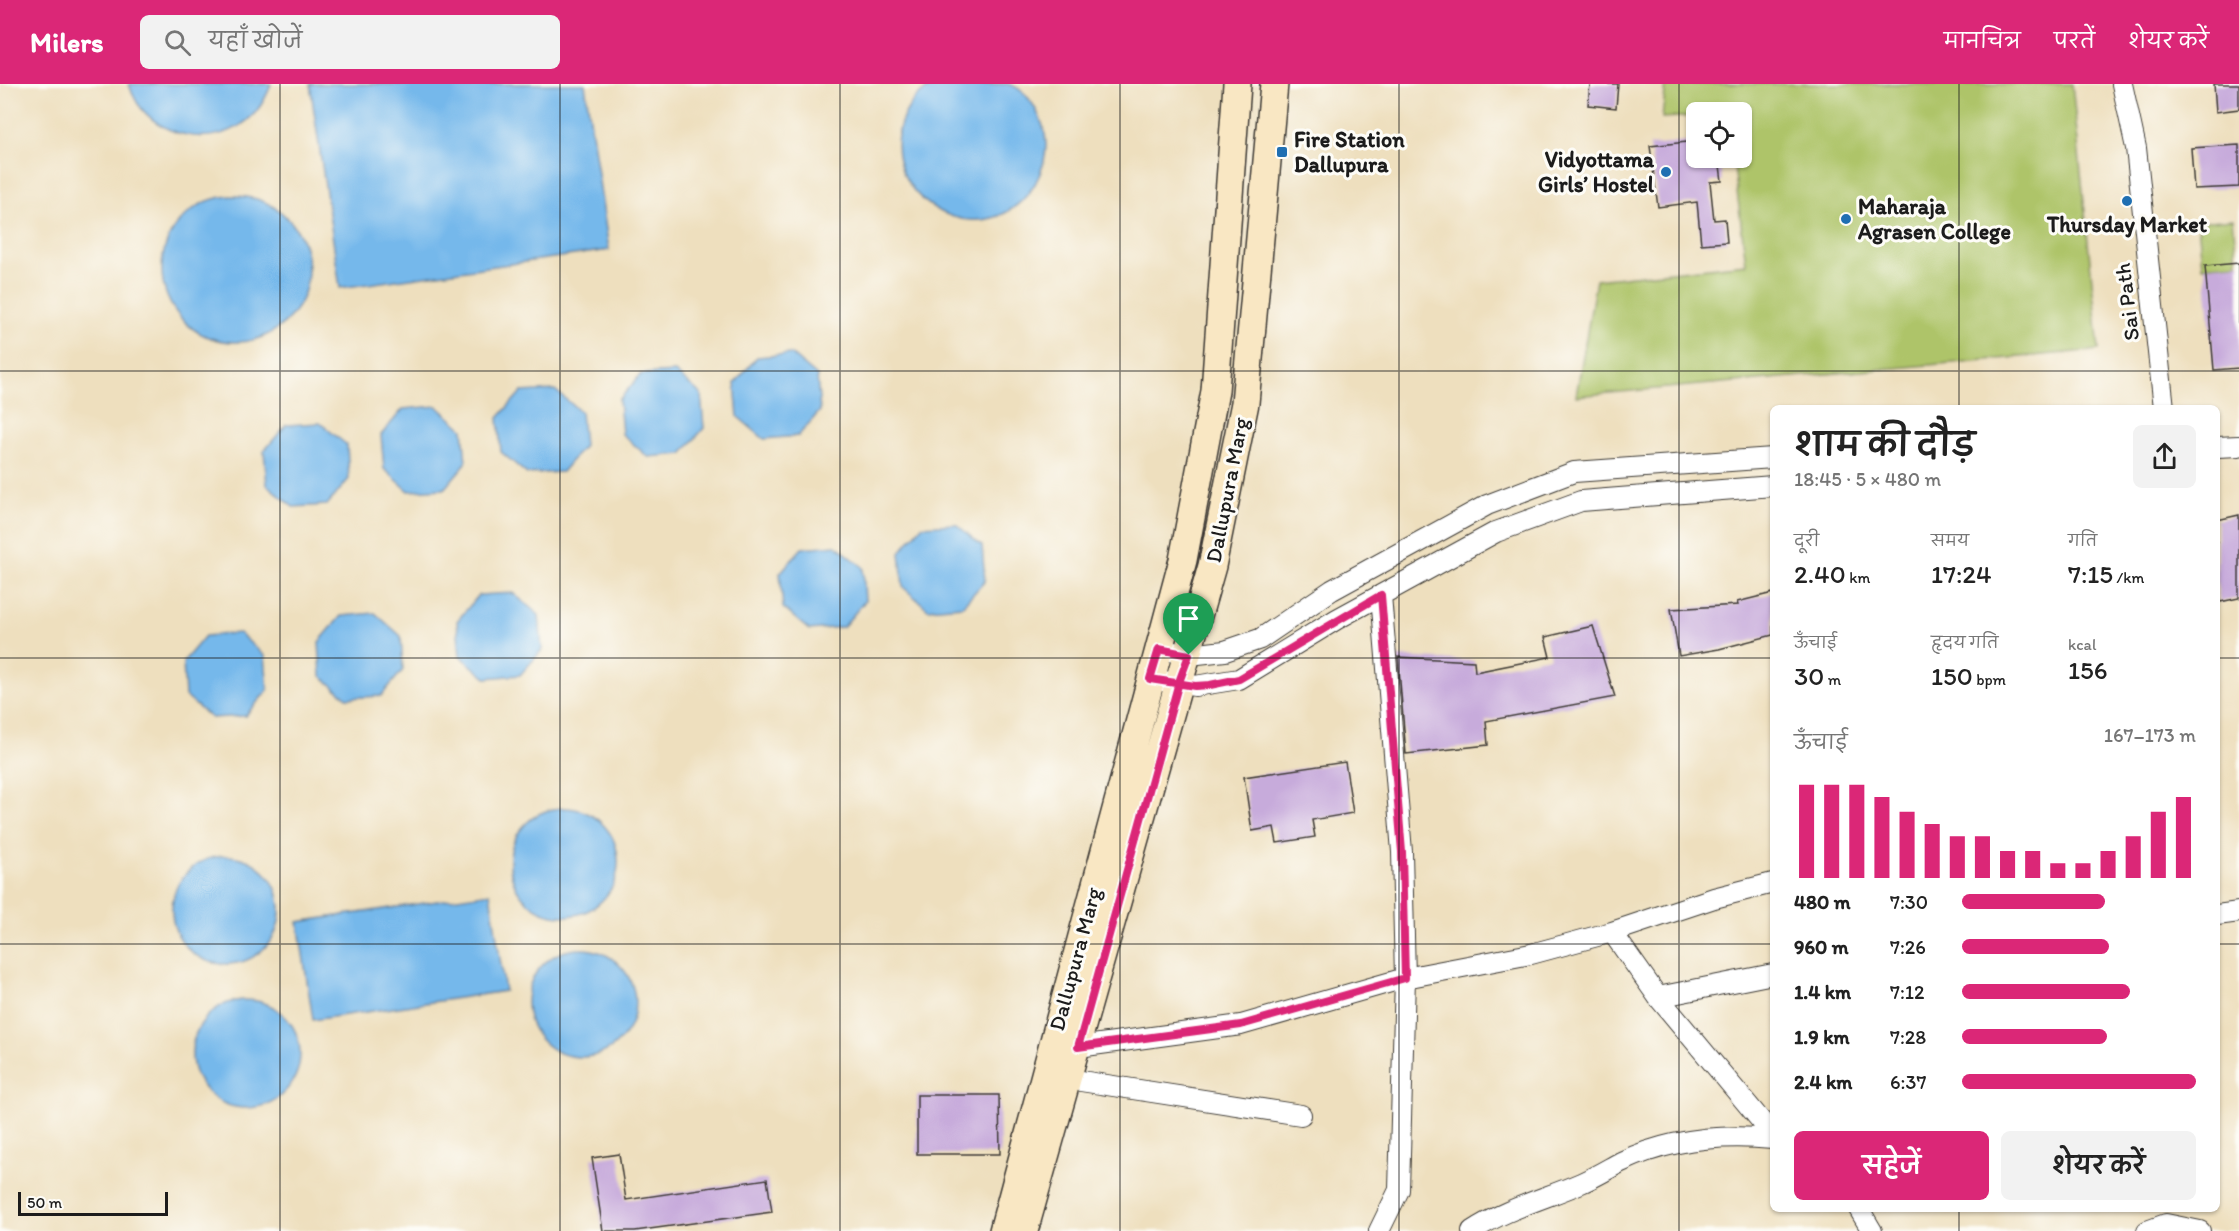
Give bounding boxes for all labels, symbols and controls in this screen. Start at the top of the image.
search box [140,15,560,69]
text: Milers [30,25,104,59]
icon: search [161,26,194,59]
text: यहाँ खोजें [209,27,302,54]
text: मानचित्र [1944,28,2021,53]
text: परतें [2054,28,2095,53]
text: शेयर करें [2128,28,2209,53]
map controls [1686,102,1752,168]
button: locate [1686,102,1752,168]
place label: Fire Station Dallupura [1294,126,1405,178]
marker: Fire Station Dallupura [1275,145,1289,159]
place label: Vidyottama Girls’ Hostel [1538,146,1655,198]
marker: Vidyottama Girls’ Hostel [1659,165,1673,179]
place label: Maharaja Agrasen College [1857,193,2011,245]
marker: Thursday Market [2120,194,2134,208]
place label: Thursday Market [2046,211,2208,238]
marker: Maharaja Agrasen College [1839,212,1853,226]
street label: Sai Path [2109,262,2145,342]
street label: Dallupura Marg [1200,414,1254,565]
text: शाम की दौड़ [1794,425,1975,464]
button: share [2133,425,2196,488]
text: 18:45 · 5 × 480 m [1794,467,1941,491]
text: दूरी [1794,531,1819,550]
text: समय [1931,531,1969,550]
text: गति [2068,531,2097,550]
text: 2.40 [1794,558,1846,590]
text: 17:24 [1931,558,1992,590]
text: 7:15 [2068,558,2113,590]
text: km [1846,568,1870,587]
text: /km [2113,568,2144,587]
pin [1163,593,1214,655]
icon: arrive [1172,602,1205,635]
text: ऊँचाई [1794,633,1837,652]
text: हृदय गति [1931,633,1998,652]
text: kcal [2068,635,2096,654]
text: 156 [2068,654,2107,686]
text: 30 [1794,660,1824,692]
text: 150 [1931,660,1973,692]
text: m [1824,670,1841,689]
text: bpm [1973,670,2006,689]
text: 167–173 m [2104,723,2196,747]
text: ऊँचाई [1794,730,1848,754]
street label: Dallupura Marg [1043,884,1107,1034]
text: 480 m [1794,890,1851,914]
text: 7:30 [1890,890,1928,914]
text: 960 m [1794,935,1849,959]
text: 7:26 [1890,935,1926,959]
text: 1.4 km [1794,980,1851,1004]
text: 7:12 [1890,980,1925,1004]
text: 1.9 km [1794,1025,1850,1049]
text: 7:28 [1890,1025,1926,1049]
text: 2.4 km [1794,1070,1852,1094]
text: 6:37 [1890,1070,1926,1094]
button: सहेजें [1794,1131,1989,1200]
button: शेयर करें [2001,1131,2196,1200]
scale bar [18,1189,168,1216]
text: 50 m [27,1193,62,1212]

